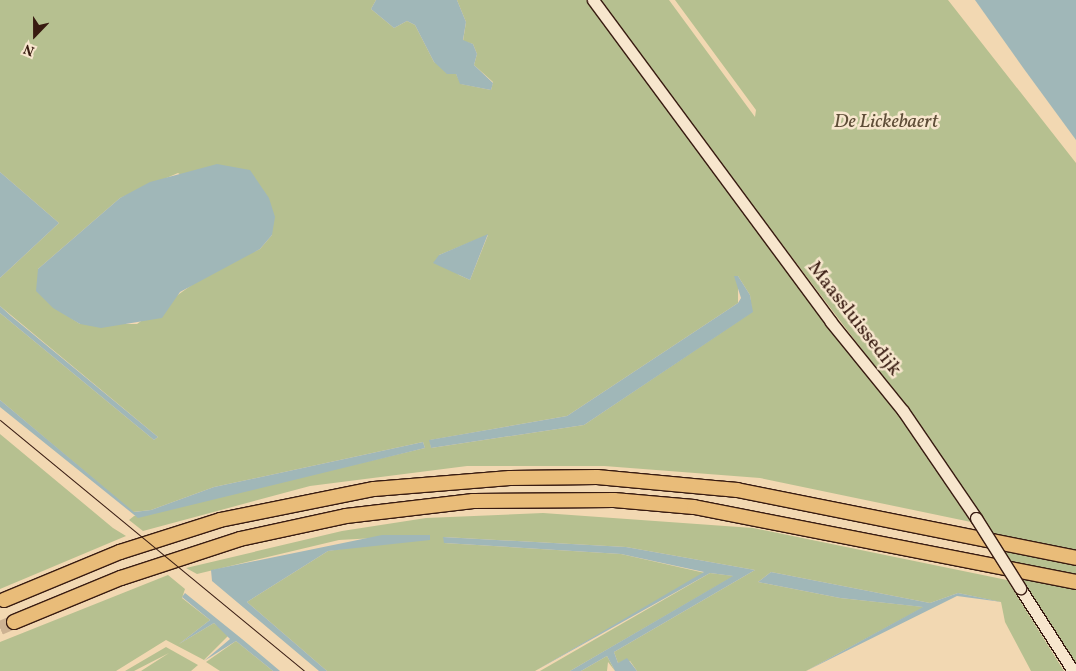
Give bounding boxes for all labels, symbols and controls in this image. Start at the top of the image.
north arrow [10,10,60,60]
text: N [21,39,37,60]
park label: De Lickebaert [834,110,938,134]
street label: Maassluissedijk [802,257,906,381]

